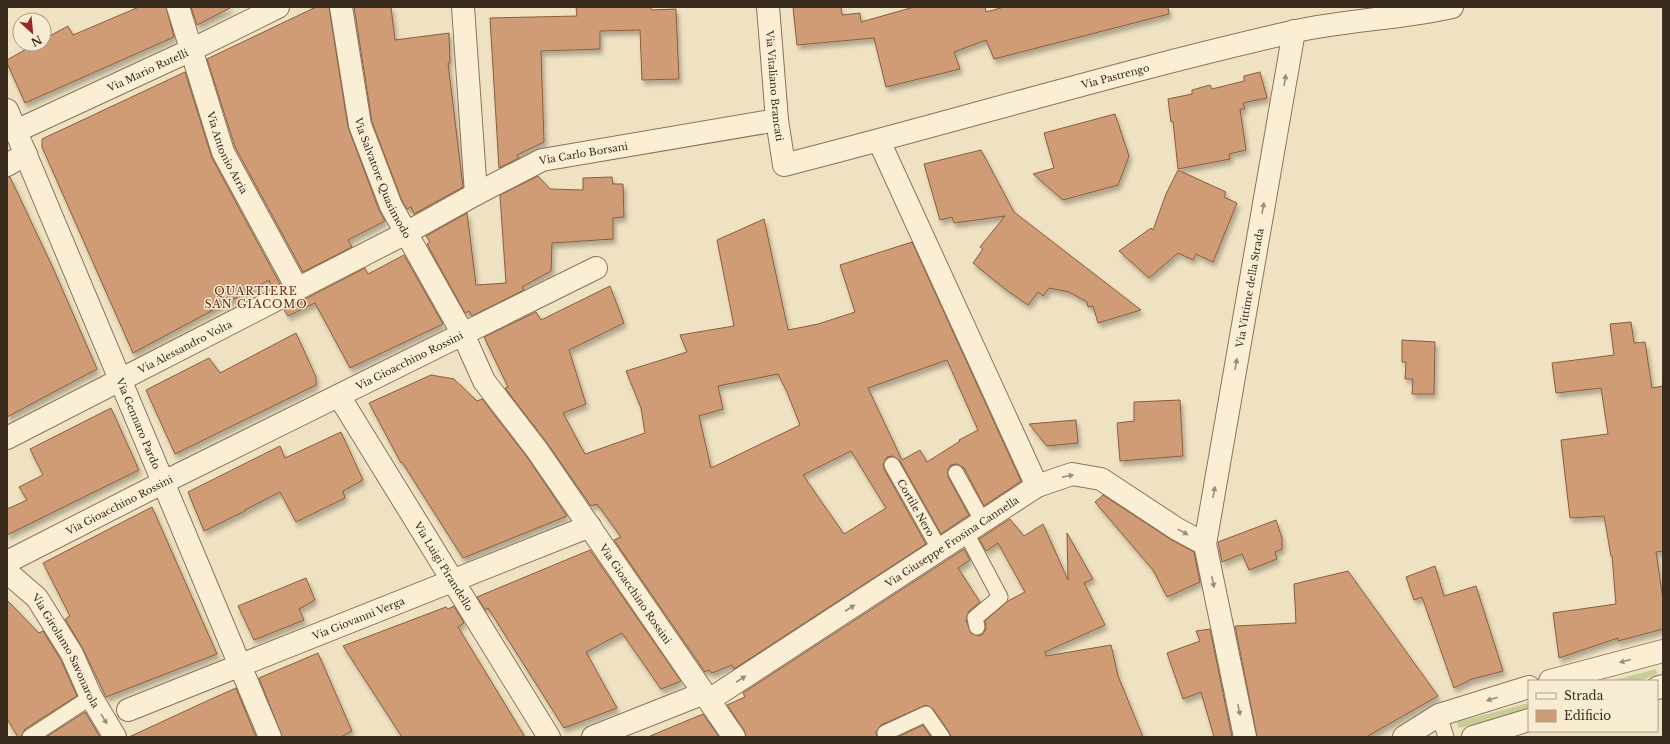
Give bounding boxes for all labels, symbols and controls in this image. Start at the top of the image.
north arrow [12,12,52,52]
street label: Via Vitaliano Brancati [763,29,787,143]
text: N [28,32,44,50]
street label: Via Mario Rutelli [104,46,191,95]
street label: Via Pastrengo [1079,61,1151,92]
one-way arrow [1282,74,1288,86]
street label: Via Antonio Atria [204,109,251,196]
street label: Via Salvatore Quasimodo [352,115,414,241]
street label: Via Carlo Borsani [537,139,629,167]
one-way arrow [1260,202,1266,214]
street label: Via Vittime della Strada [1233,227,1266,349]
district label: QUARTIERE SAN GIACOMO [204,284,308,311]
street label: Via Alessandro Volta [135,317,234,377]
street label: Via Gioacchino Rossini [353,328,466,393]
one-way arrow [1234,357,1240,370]
street label: Via Gennaro Pardo [113,375,164,471]
street label: Via Gioacchino Rossini [63,472,175,538]
one-way arrow [1062,473,1075,479]
street label: Cortile Nero [895,477,938,539]
one-way arrow [1212,486,1218,498]
street label: Via Giuseppe Frosina Cannella [882,493,1022,590]
street label: Via Luigi Pirandello [411,519,476,614]
one-way arrow [1177,528,1188,535]
street label: Via Gioacchino Rossini [596,541,675,647]
one-way arrow [1210,576,1216,588]
street label: Via Girolamo Savonarola [29,590,103,711]
street label: Via Giovanni Verga [309,594,407,643]
one-way arrow [845,604,856,612]
one-way arrow [1619,658,1631,664]
one-way arrow [735,675,747,682]
legend [1528,680,1658,732]
text: Strada [1564,688,1604,703]
one-way arrow [1485,696,1497,702]
one-way arrow [1236,703,1242,716]
text: Edificio [1564,708,1611,723]
one-way arrow [101,713,108,725]

